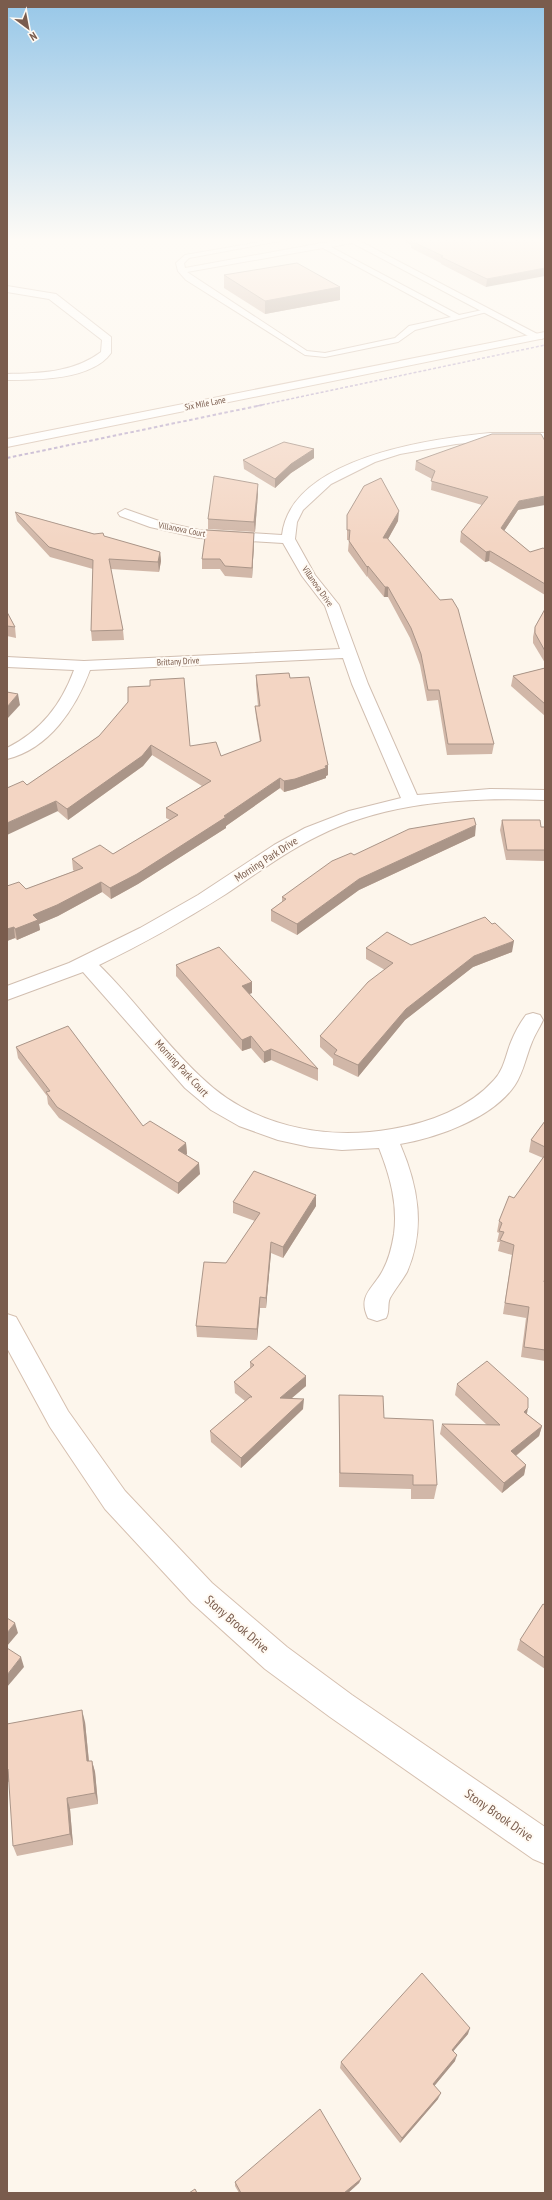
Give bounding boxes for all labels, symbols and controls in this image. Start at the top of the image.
north arrow [8,8,48,48]
text: N [27,29,40,44]
street label: Six Mile Lane [184,394,227,412]
street label: Villanova Court [157,519,207,539]
street label: Villanova Drive [299,563,336,609]
street label: Brittany Drive [156,654,200,668]
street label: Morning Park Drive [232,833,301,885]
street label: Morning Park Court [152,1037,212,1099]
street label: Stony Brook Drive [201,1591,273,1657]
street label: Stony Brook Drive [461,1785,537,1845]

